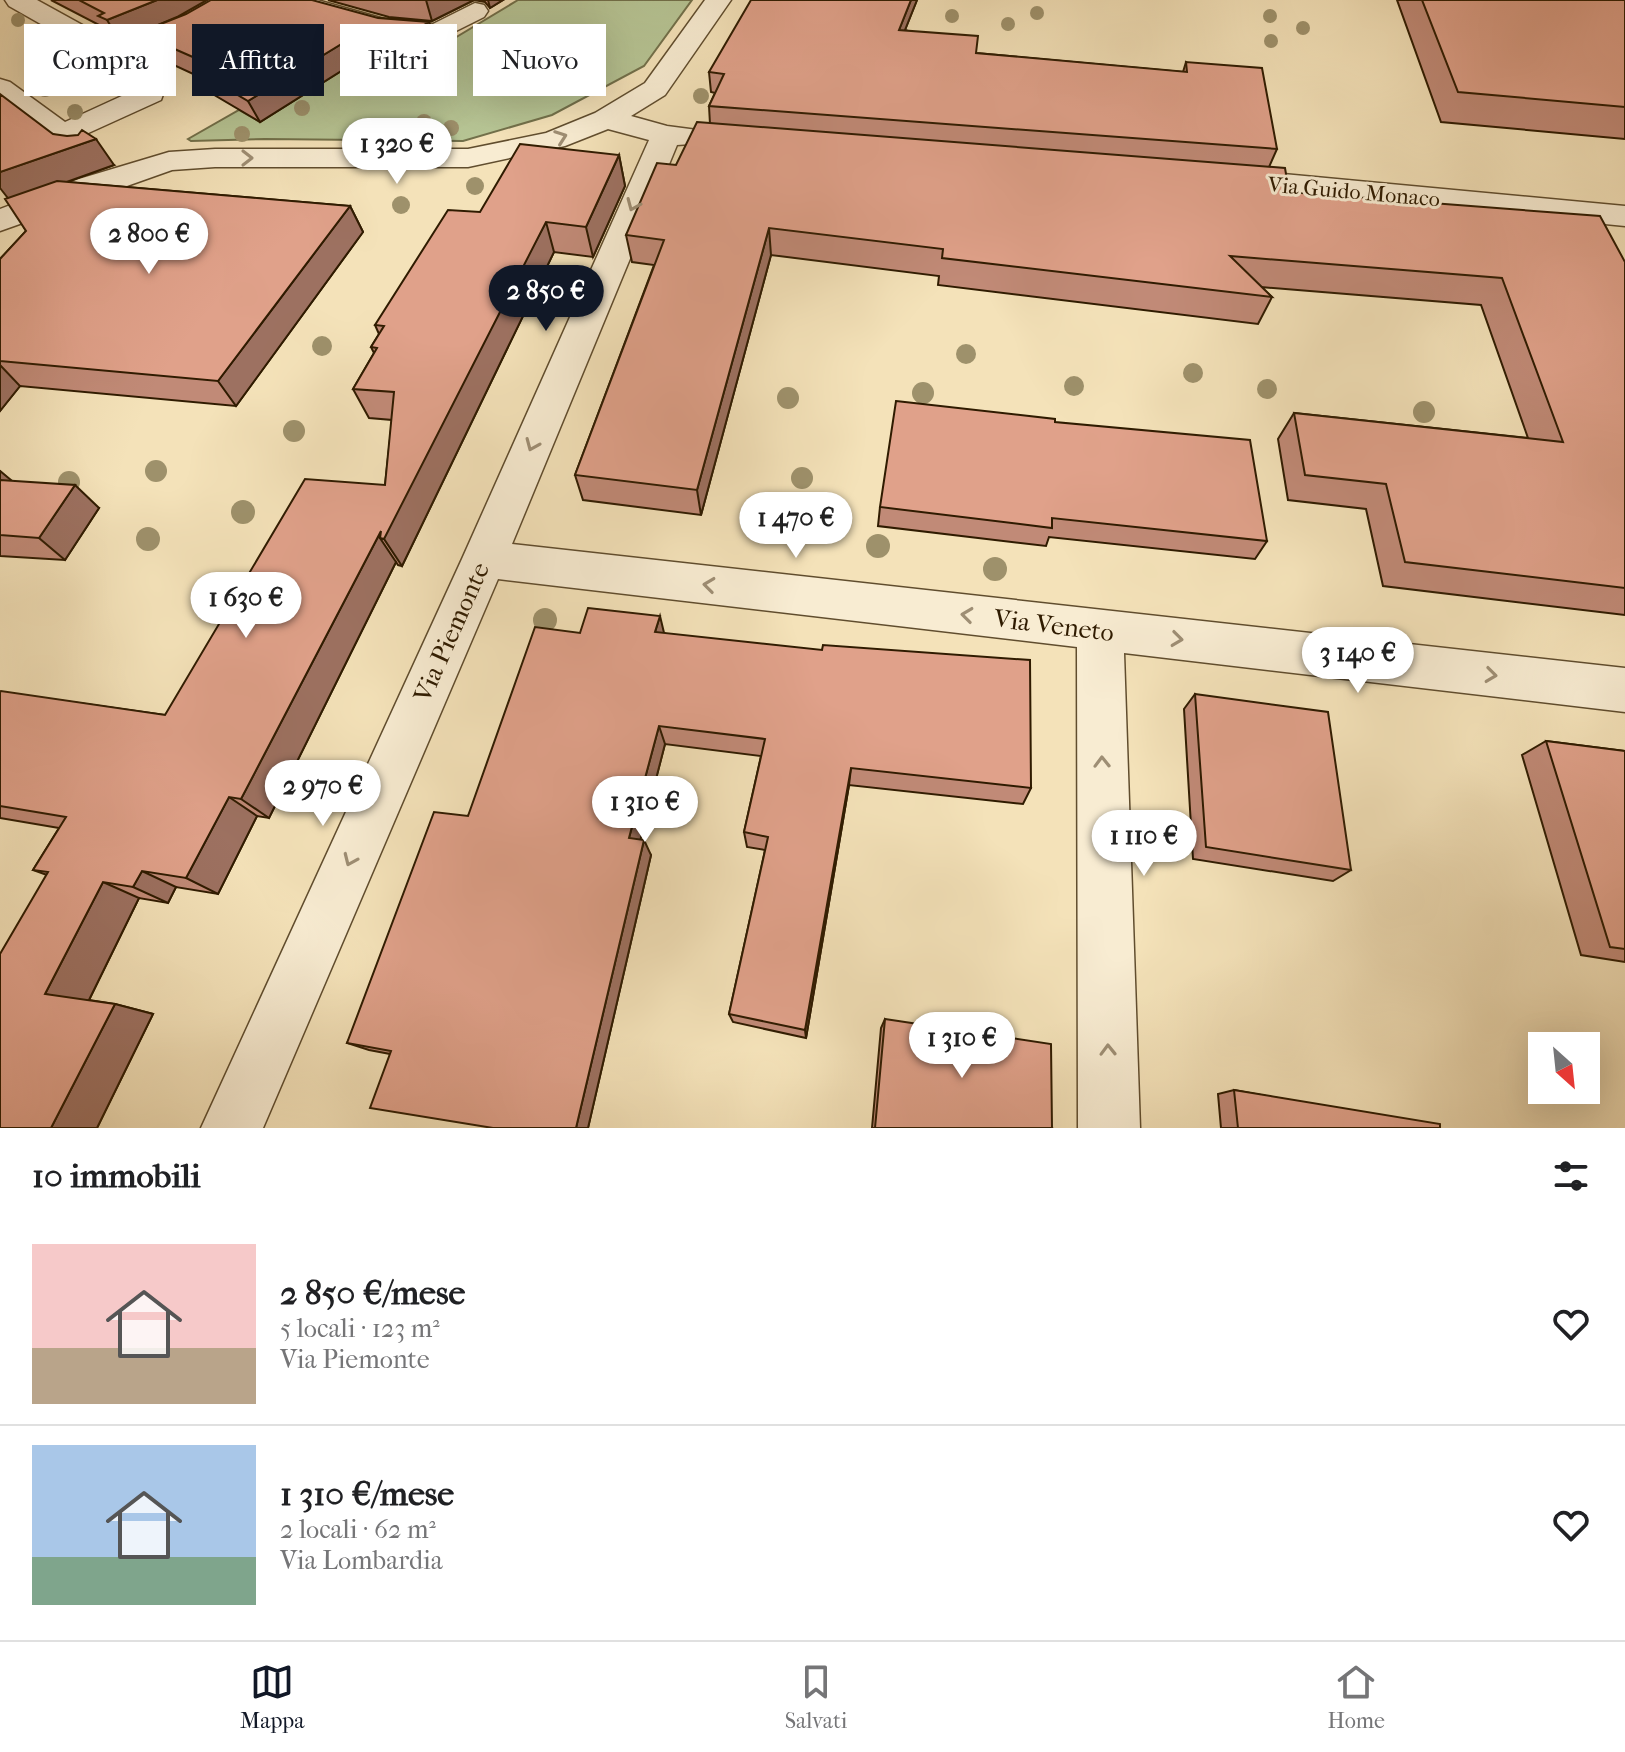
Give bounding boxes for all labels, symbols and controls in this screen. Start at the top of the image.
chip: Compra [24,24,176,96]
chip: Affitta [192,24,324,96]
chip: Filtri [340,24,457,96]
chip: Nuovo [473,24,606,96]
pin: 1 320 € [323,118,471,186]
text: 1 320 € [360,128,434,159]
one-way arrow [553,130,567,147]
one-way arrow [241,149,254,167]
street label: Via Guido Monaco [1266,171,1441,212]
one-way arrow [627,197,643,212]
pin: 2 800 € [75,208,223,276]
text: 2 800 € [108,218,190,249]
pin: 2 850 € [472,265,620,333]
text: 2 850 € [507,275,585,306]
one-way arrow [526,437,542,451]
pin: 1 470 € [722,492,870,560]
text: 1 470 € [757,502,835,533]
street label: Via Piemonte [406,557,496,708]
pin: 1 630 € [172,572,320,640]
one-way arrow [702,576,715,593]
text: 1 630 € [209,582,283,613]
street label: Via Veneto [991,603,1116,648]
one-way arrow [960,606,973,623]
pin: 3 140 € [1284,627,1432,695]
one-way arrow [1171,630,1184,647]
text: 3 140 € [1320,637,1396,668]
one-way arrow [1485,666,1498,683]
one-way arrow [1094,755,1111,768]
pin: 2 970 € [249,760,397,828]
text: 2 970 € [283,770,363,801]
pin: 1 310 € [571,776,719,844]
text: 1 310 € [610,786,680,817]
pin: 1 110 € [1070,810,1218,878]
text: 1 110 € [1110,820,1178,851]
one-way arrow [344,852,360,866]
pin: 1 310 € [888,1012,1036,1080]
text: 1 310 € [927,1022,997,1053]
north arrow [1528,1032,1600,1104]
map controls [1528,1032,1600,1104]
one-way arrow [1099,1043,1117,1056]
icon: filters [1549,1154,1593,1198]
text: 10 immobili [32,1156,201,1196]
text: 2 850 €/mese [280,1273,465,1313]
icon: home [96,1276,192,1372]
icon: heart [1549,1302,1593,1346]
text: 5 locali · 123 m² [280,1313,440,1344]
text: Via Piemonte [280,1344,430,1375]
text: 1 310 €/mese [280,1474,454,1514]
icon: home [96,1477,192,1573]
icon: heart [1549,1503,1593,1547]
text: 2 locali · 62 m² [280,1514,436,1545]
text: Via Lombardia [280,1545,443,1576]
tab: Mappa [240,1660,304,1734]
tab: Salvati [785,1660,847,1734]
tab: Home [1328,1660,1385,1734]

